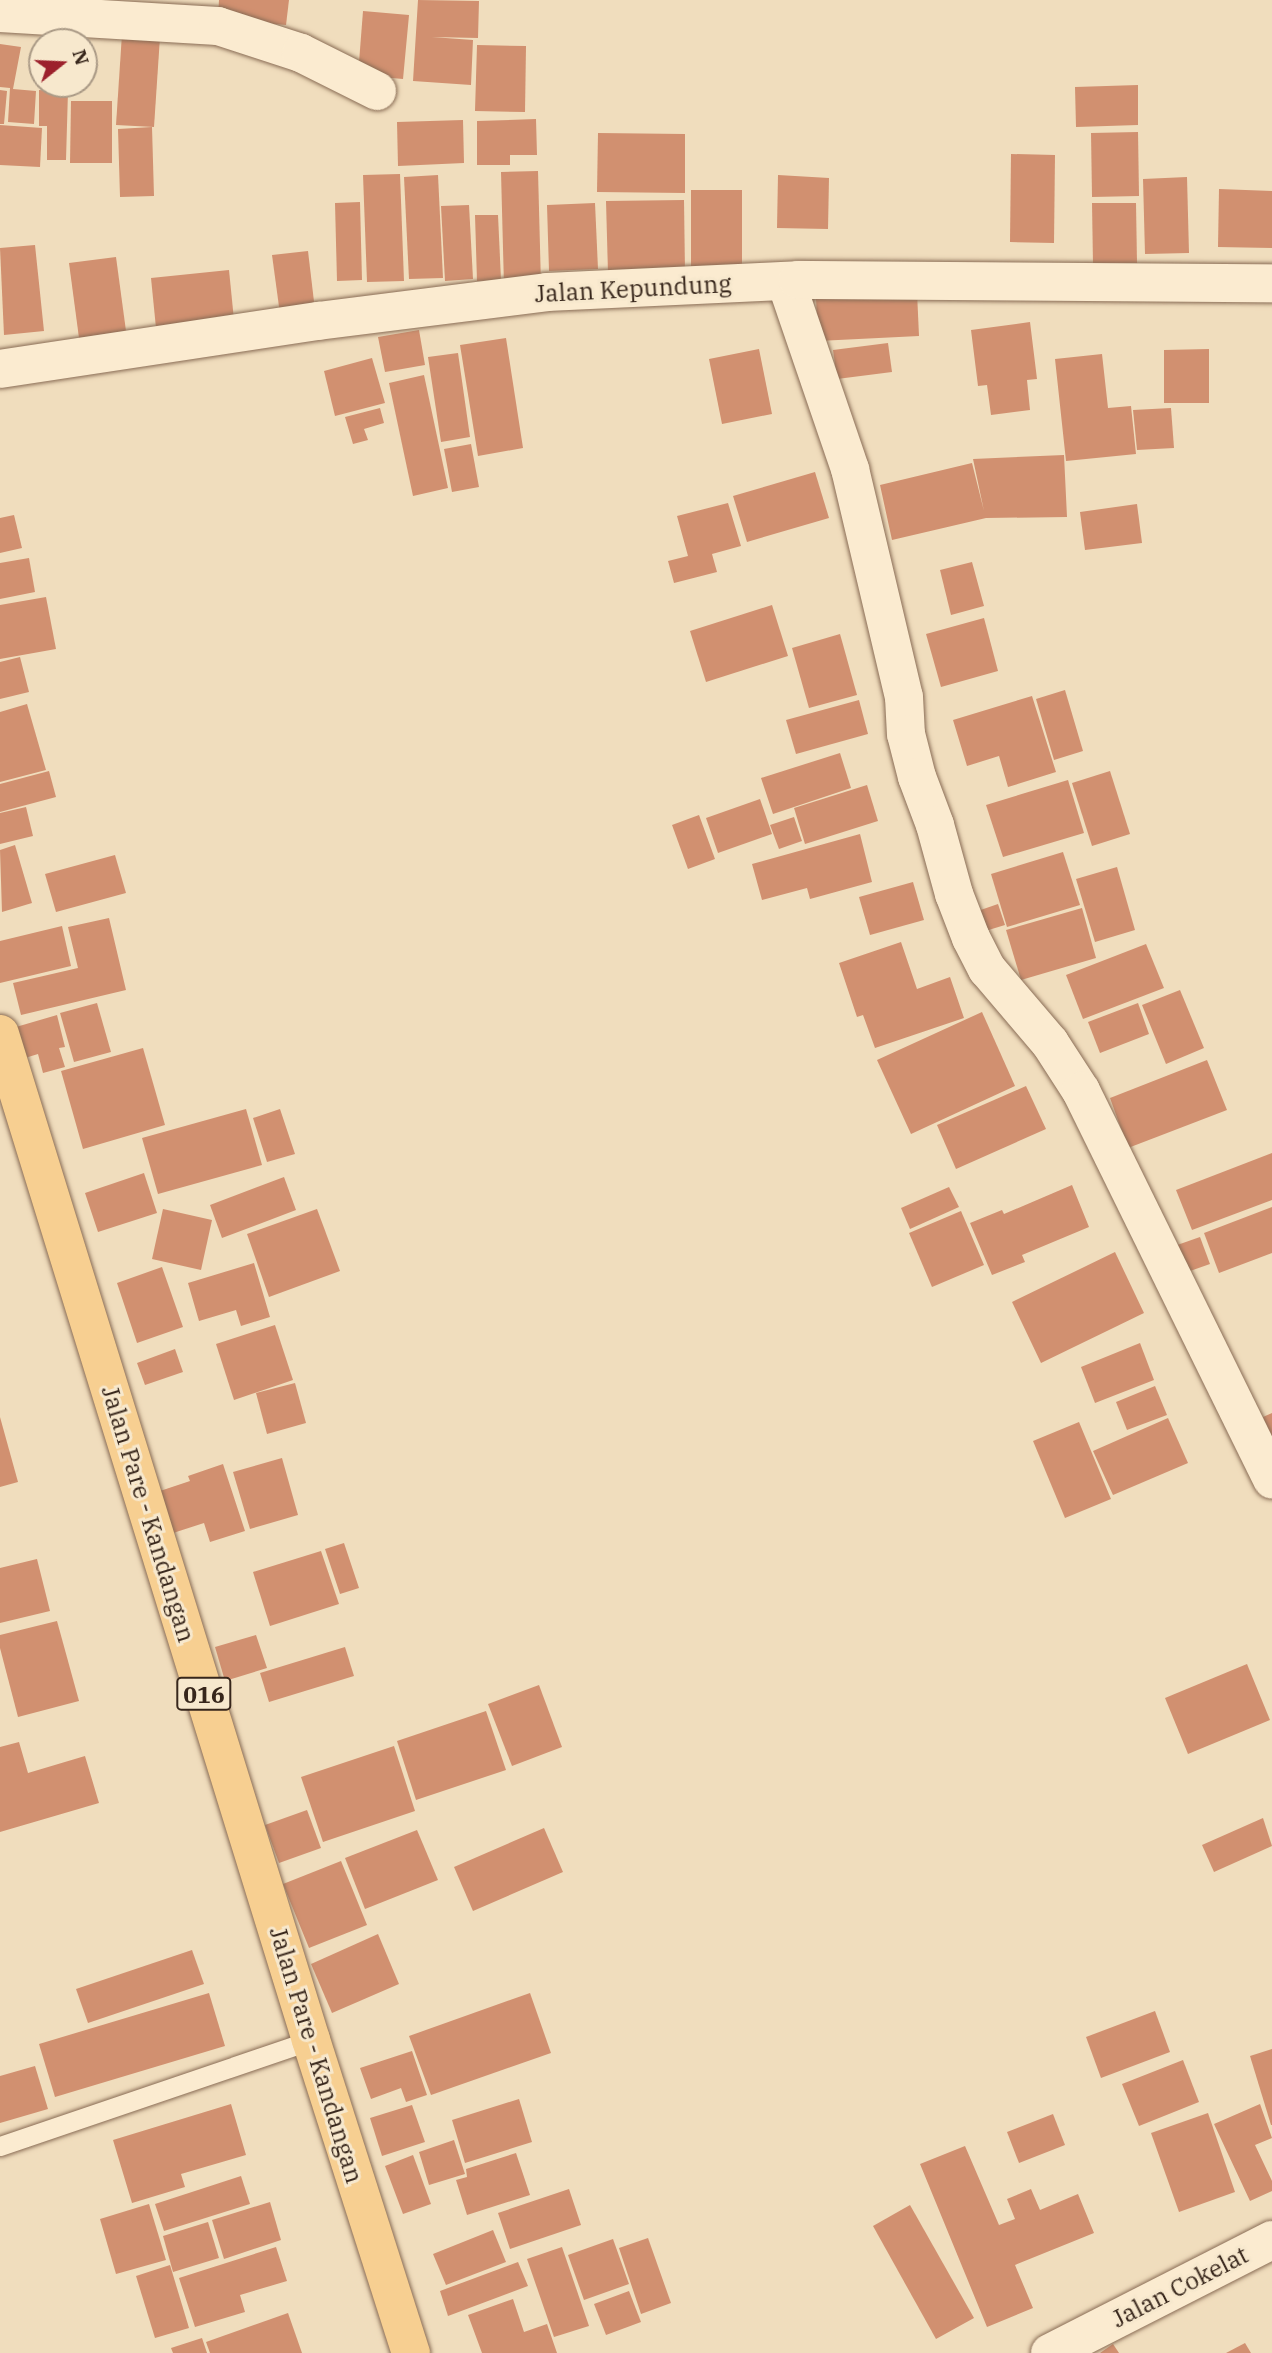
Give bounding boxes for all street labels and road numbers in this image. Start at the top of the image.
street label: Jalan Kepundung [534,269,732,309]
street label: Jalan Pare - Kandangan [95,1382,201,1646]
road number: 016 [176,1674,232,1714]
street label: Jalan Pare - Kandangan [263,1923,369,2187]
street label: Jalan Cokelat [1107,2240,1253,2334]

